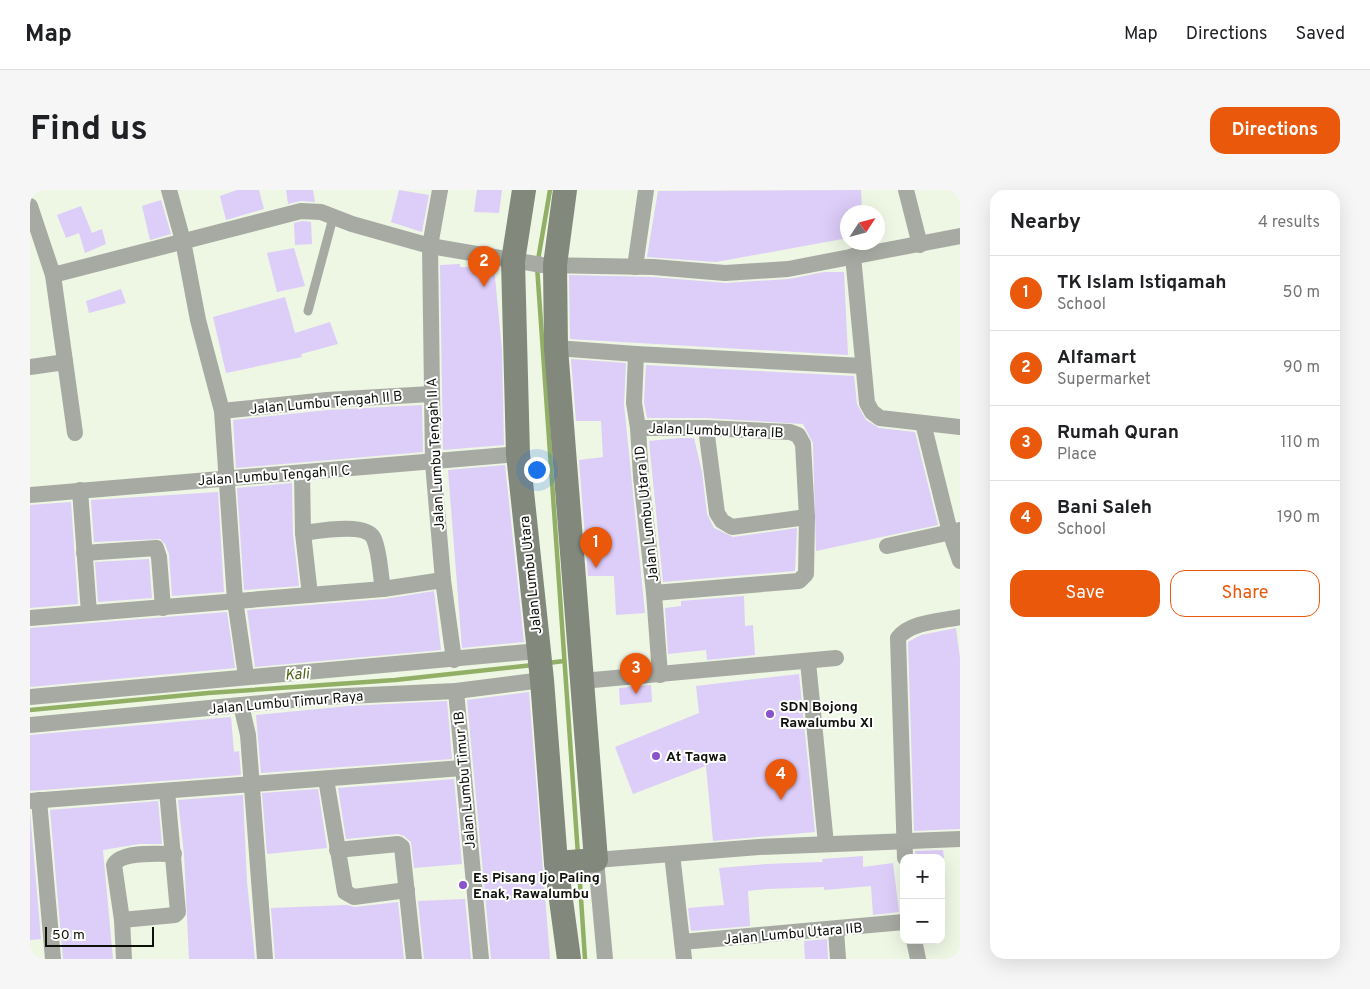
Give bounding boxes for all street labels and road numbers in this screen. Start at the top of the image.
street label: Jalan Lumbu Tengah II A [424,377,449,531]
street label: Jalan Lumbu Tengah II B [249,388,403,419]
street label: Jalan Lumbu Utara IB [648,421,784,442]
street label: Jalan Lumbu Utara 1D [632,445,663,583]
street label: Jalan Lumbu Tengah II C [197,463,351,490]
street label: Jalan Lumbu Utara [517,515,546,635]
street label: Jalan Lumbu Timur Raya [208,688,364,719]
street label: Jalan Lumbu Timur 1B [451,710,480,849]
street label: Jalan Lumbu Utara IIB [723,920,863,949]

